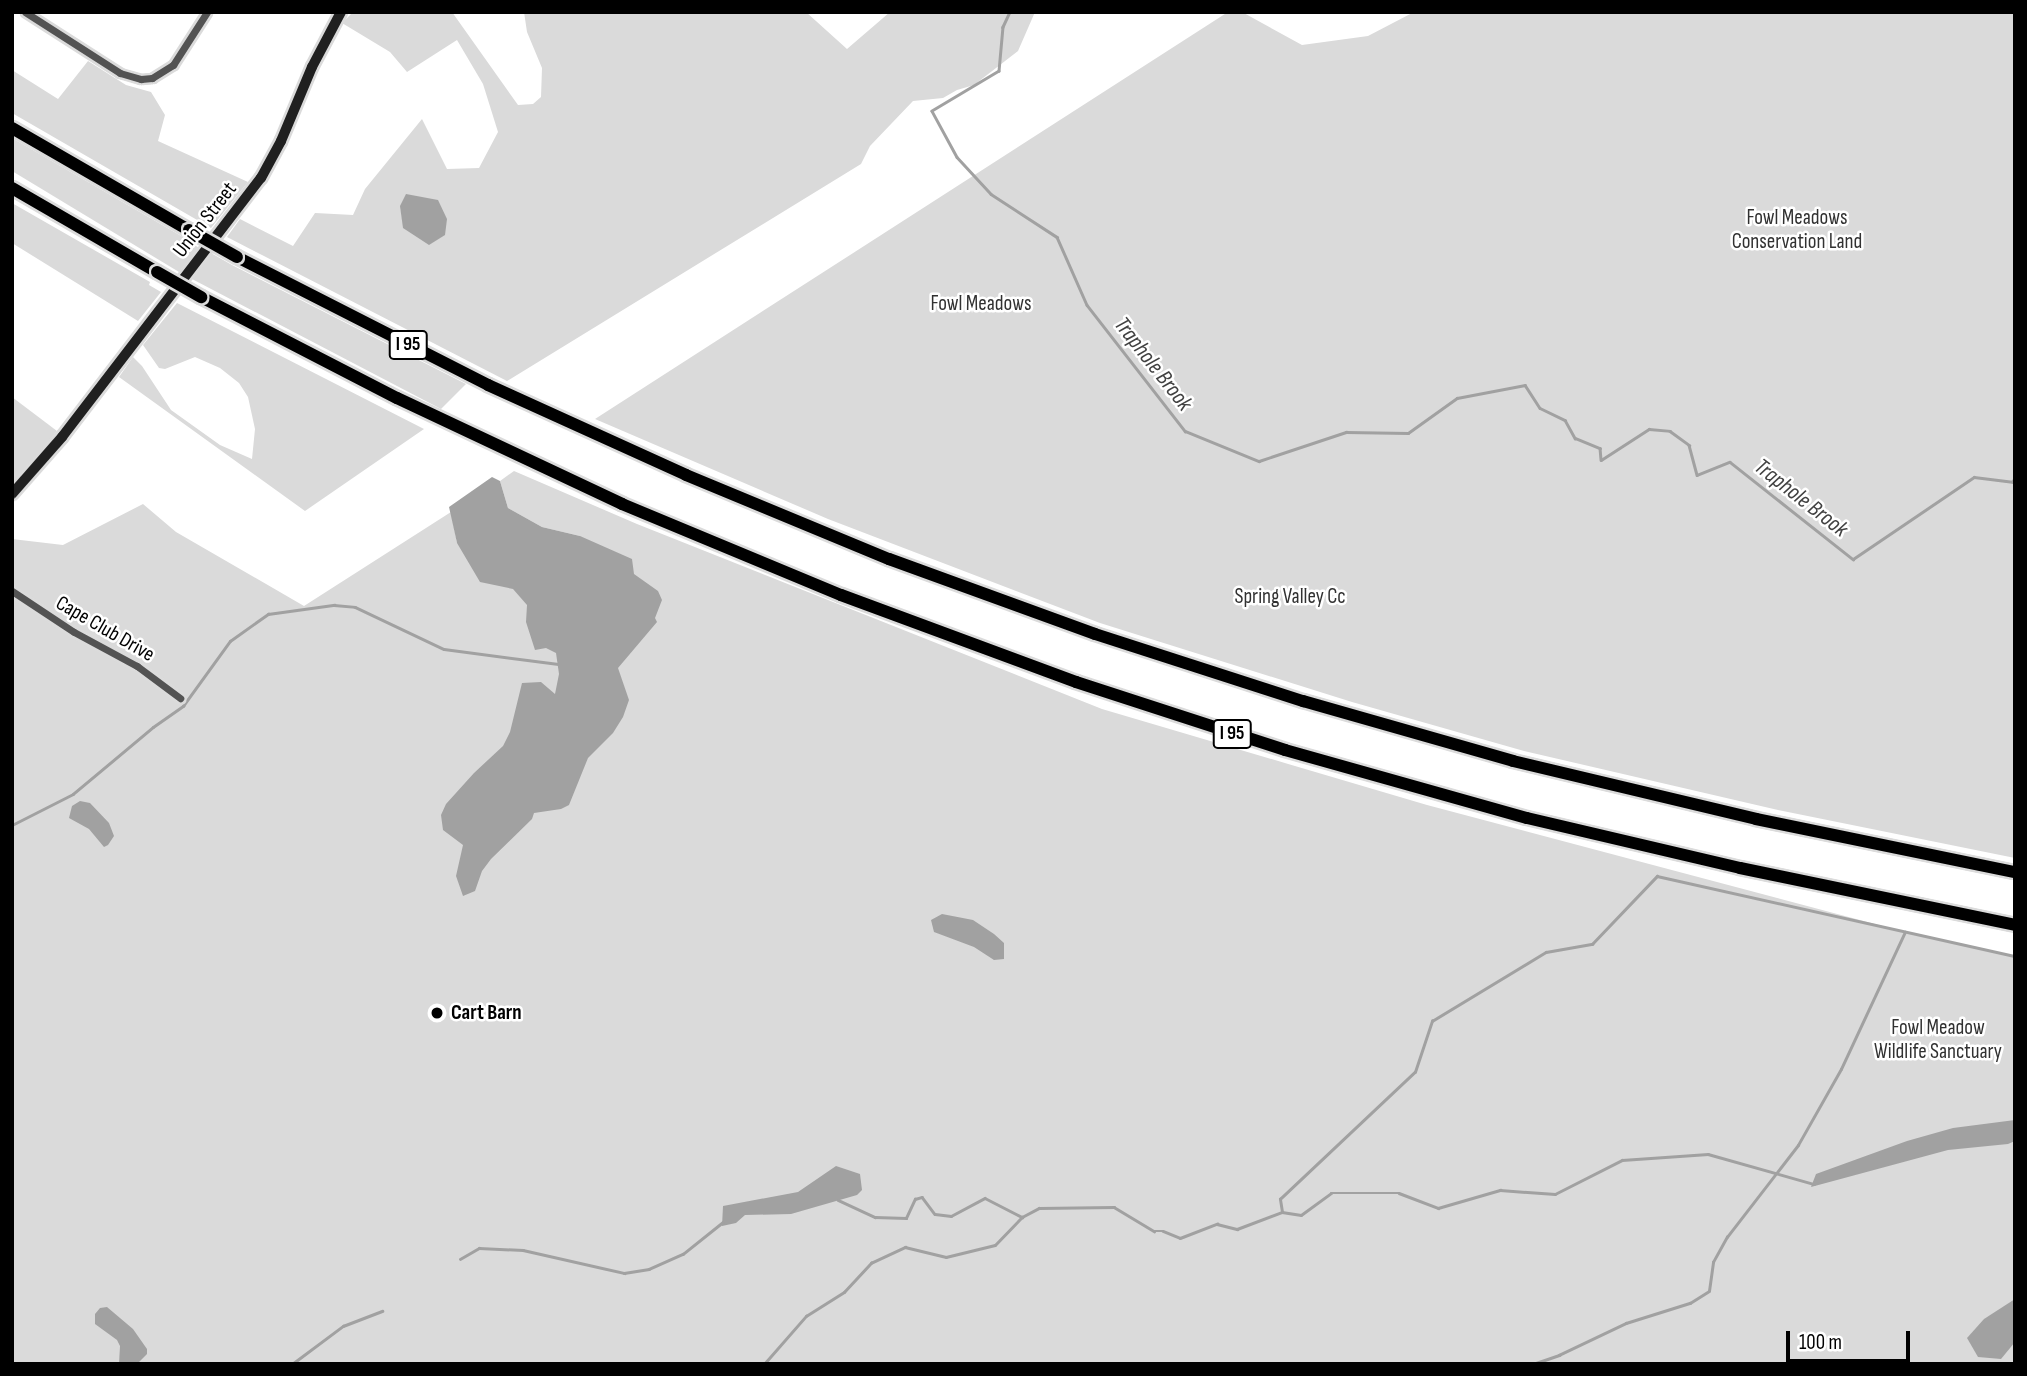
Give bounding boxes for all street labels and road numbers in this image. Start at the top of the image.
street label: Union Street [168,177,242,263]
road number: I 95 [387,330,429,360]
street label: Cape Club Drive [51,591,159,667]
road number: I 95 [1211,719,1253,750]

